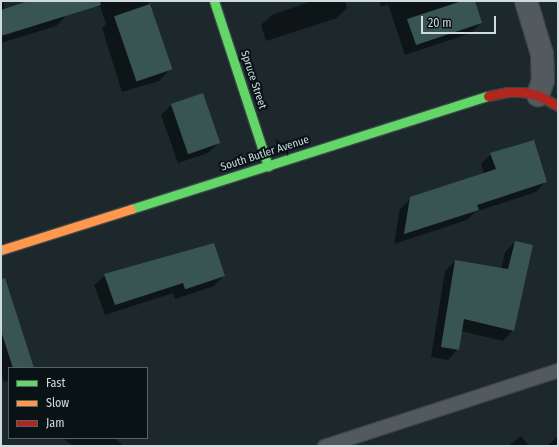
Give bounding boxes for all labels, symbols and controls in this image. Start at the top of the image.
scale bar [423,8,498,34]
text: 20 m [428,16,452,30]
street label: Spruce Street [237,49,269,111]
street label: South Butler Avenue [219,134,311,174]
legend [8,367,148,439]
text: Fast [46,376,65,390]
text: Slow [46,396,69,410]
text: Jam [46,416,64,430]

